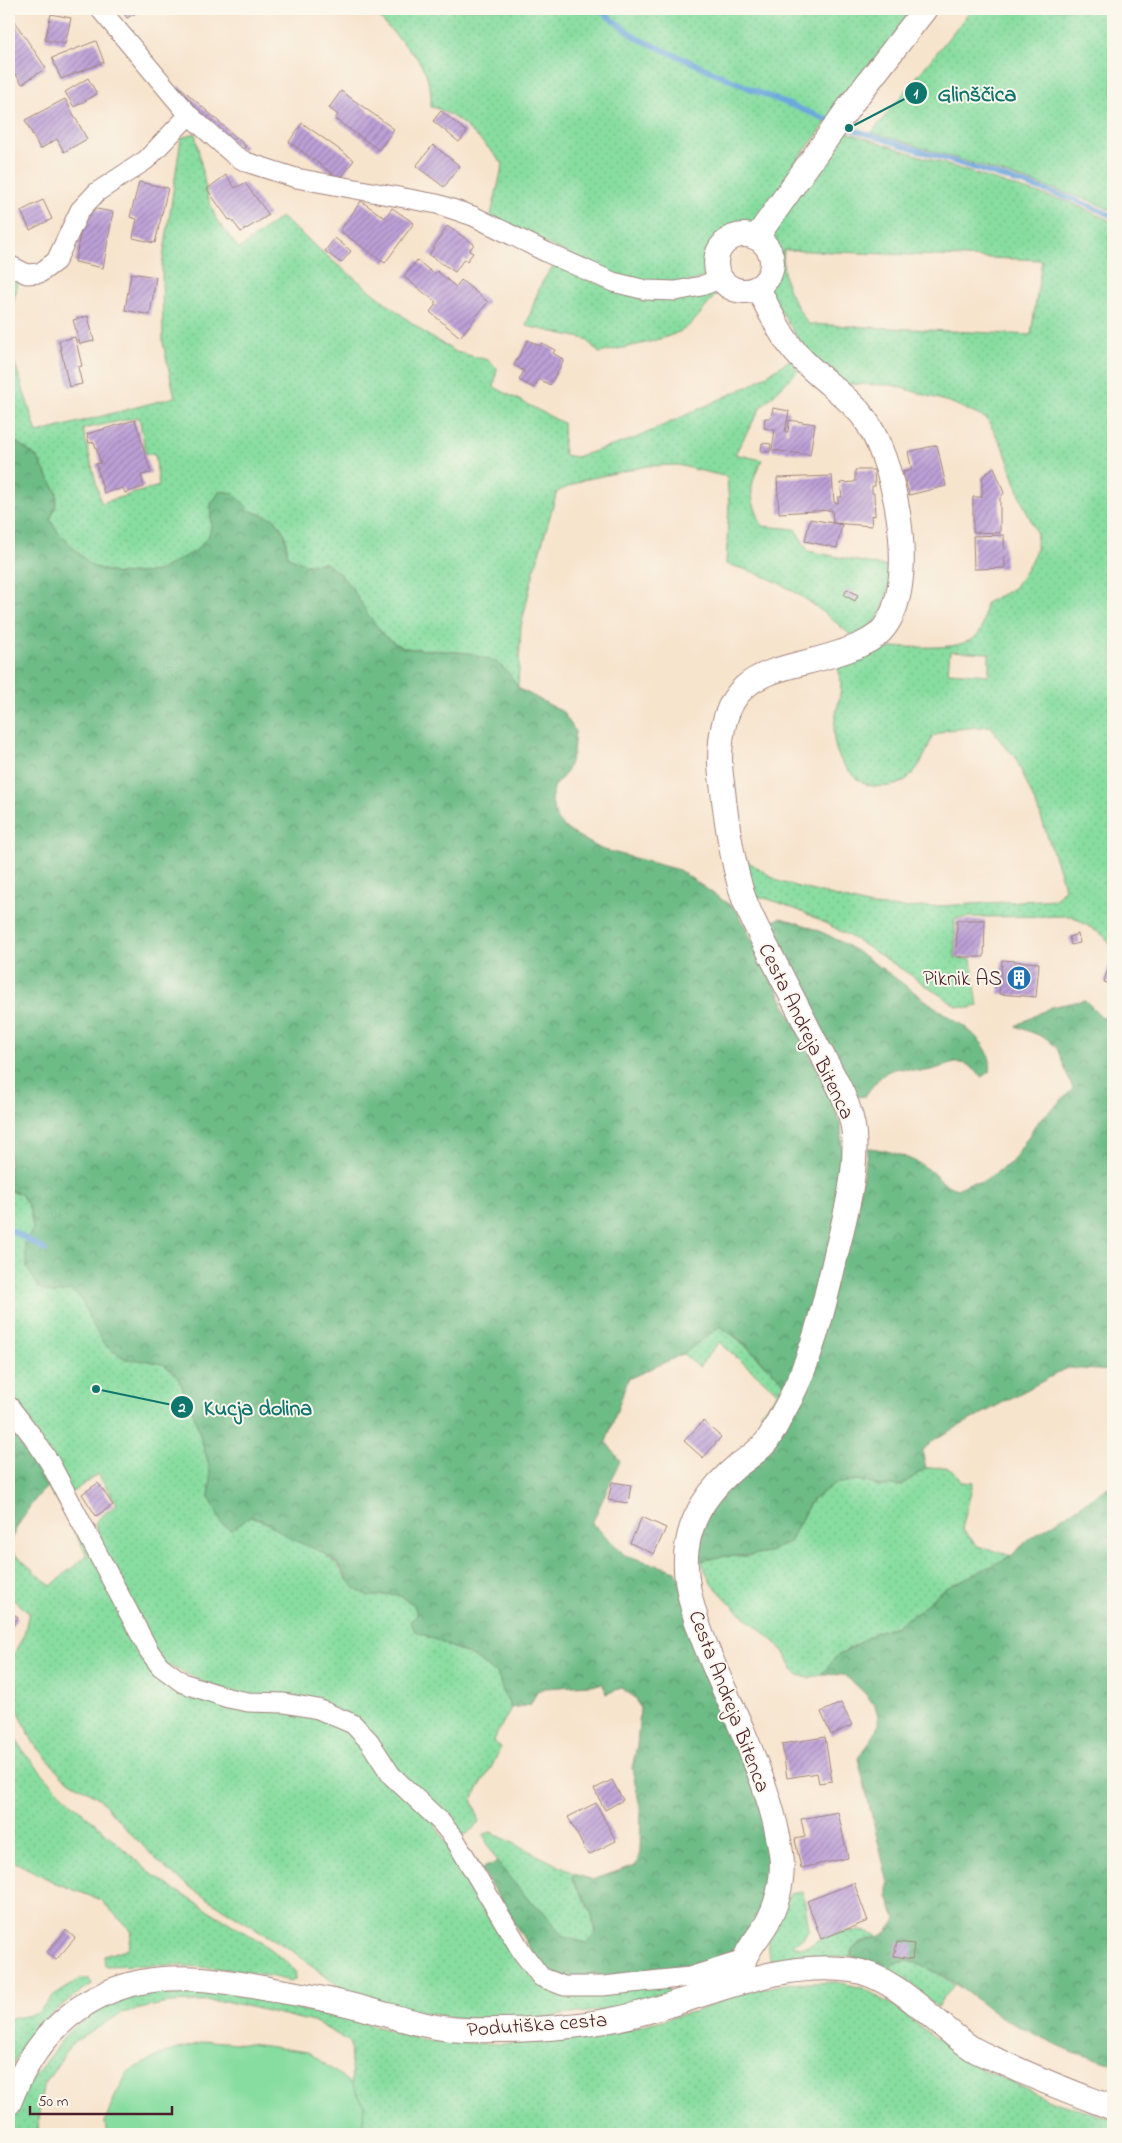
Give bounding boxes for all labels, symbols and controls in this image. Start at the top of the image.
callout: Glinščica [903,75,1027,112]
text: Glinščica [938,80,1017,112]
text: 1 [914,83,919,105]
street label: Cesta Andreja Bitenca [750,939,861,1125]
place label: Piknik AS [923,965,1002,995]
building icon: Piknik AS [1006,965,1032,991]
callout: Kucja dolina [169,1389,322,1426]
text: Kucja dolina [204,1394,312,1426]
text: 2 [177,1397,186,1419]
street label: Cesta Andreja Bitenca [680,1606,777,1797]
street label: Podutiška cesta [466,2006,608,2046]
scale bar [30,2083,172,2115]
text: 50 m [38,2091,69,2113]

